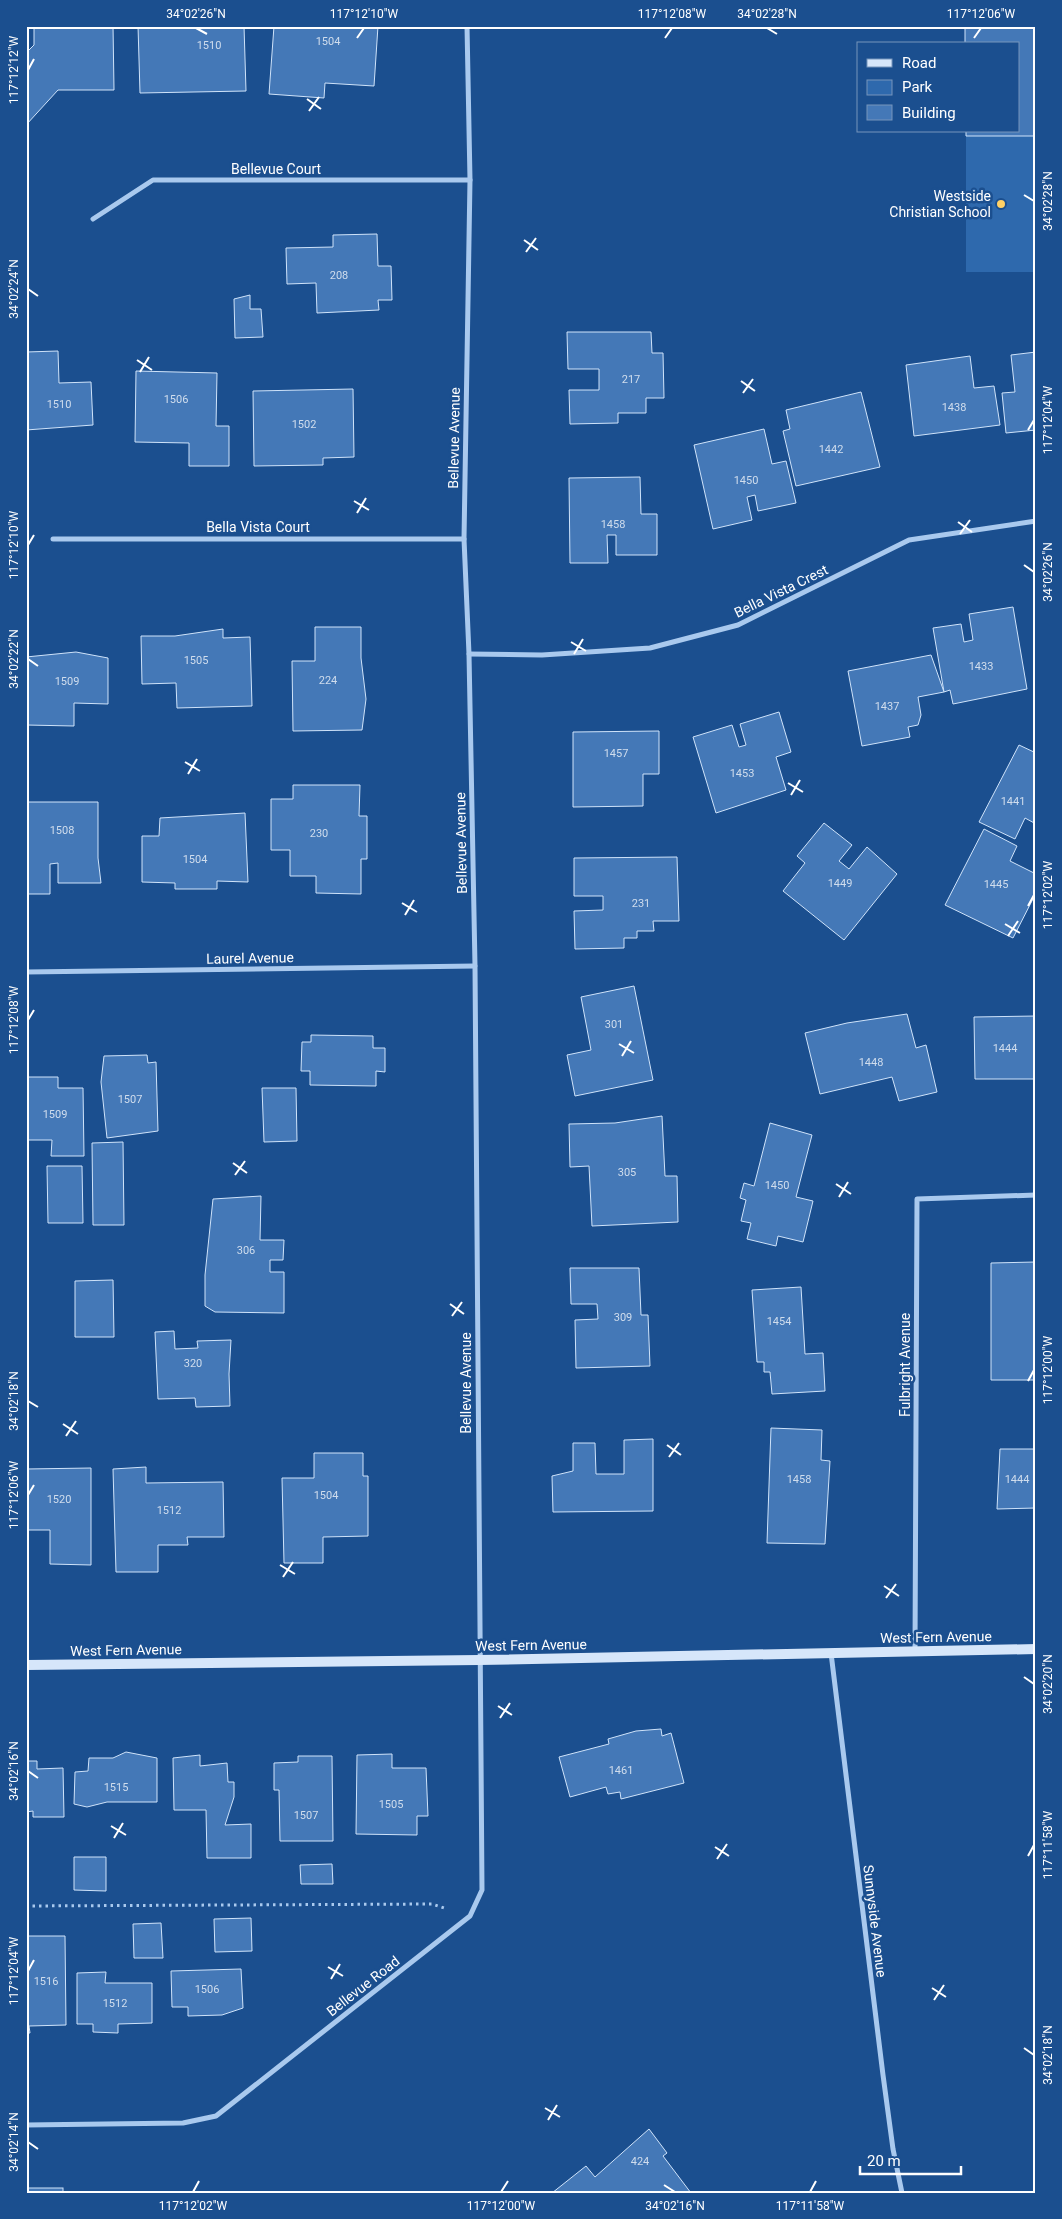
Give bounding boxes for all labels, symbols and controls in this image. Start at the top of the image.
text: 34°02'26"N [166,7,226,21]
text: 117°12'10"W [330,7,398,21]
text: 117°12'08"W [638,7,706,21]
text: 34°02'28"N [737,7,797,21]
text: 117°12'06"W [947,7,1015,21]
house number: 1504 [316,35,340,48]
text: 117°12'12"W [7,36,21,104]
house number: 1510 [197,39,221,52]
legend [857,42,1020,132]
text: Road [902,54,936,72]
text: Park [902,78,933,96]
text: Building [902,104,956,122]
street label: Bellevue Court [231,161,322,177]
text: 34°02'28"N [1041,171,1055,231]
place label: Westside Christian School [889,188,991,220]
marker: Westside Christian School [995,198,1007,210]
text: 34°02'24"N [7,259,21,319]
house number: 208 [330,269,348,282]
house number: 217 [622,373,640,386]
text: 117°12'04"W [1041,386,1055,454]
street label: Bellevue Avenue [445,387,463,489]
house number: 1506 [164,393,188,406]
house number: 1510 [47,398,71,411]
house number: 1438 [942,401,966,414]
house number: 1502 [292,418,316,431]
house number: 1442 [819,443,843,456]
house number: 1450 [734,474,758,487]
text: 117°12'10"W [7,511,21,579]
house number: 1458 [601,518,625,531]
street label: Bella Vista Court [206,519,310,535]
text: 34°02'26"N [1041,542,1055,602]
street label: Bella Vista Crest [732,561,831,621]
text: 34°02'22"N [7,629,21,689]
house number: 1505 [184,654,208,667]
house number: 1433 [969,660,993,673]
house number: 224 [319,674,337,687]
house number: 1509 [55,675,79,688]
house number: 1437 [875,700,899,713]
house number: 1457 [604,747,628,760]
house number: 1453 [730,767,754,780]
street label: Bellevue Avenue [452,792,470,894]
house number: 1441 [1001,795,1025,808]
house number: 1508 [50,824,74,837]
house number: 230 [310,827,328,840]
house number: 1504 [183,853,207,866]
text: 117°12'02"W [1041,861,1055,929]
house number: 1449 [828,877,852,890]
house number: 1445 [984,878,1008,891]
house number: 231 [632,897,650,910]
street label: Laurel Avenue [206,949,294,967]
text: 117°12'08"W [7,986,21,1054]
house number: 301 [605,1018,623,1031]
house number: 1444 [993,1042,1017,1055]
house number: 1448 [859,1056,883,1069]
house number: 1507 [118,1093,142,1106]
house number: 1509 [43,1108,67,1121]
house number: 305 [618,1166,636,1179]
house number: 1450 [765,1179,789,1192]
house number: 306 [237,1244,255,1257]
house number: 309 [614,1311,632,1324]
street label: Fulbright Avenue [897,1313,913,1417]
house number: 1454 [767,1315,791,1328]
street label: Bellevue Avenue [458,1332,474,1434]
text: 117°12'00"W [1041,1336,1055,1404]
house number: 320 [184,1357,202,1370]
text: 34°02'18"N [7,1371,21,1431]
text: 117°12'06"W [7,1461,21,1529]
house number: 1458 [787,1473,811,1486]
house number: 1444 [1005,1473,1029,1486]
house number: 1504 [314,1489,338,1502]
house number: 1520 [47,1493,71,1506]
house number: 1512 [157,1504,181,1517]
street label: West Fern Avenue [880,1628,992,1646]
street label: West Fern Avenue [475,1636,587,1654]
street label: West Fern Avenue [70,1641,182,1659]
text: 34°02'20"N [1041,1654,1055,1714]
text: 34°02'16"N [7,1741,21,1801]
house number: 1461 [609,1764,633,1777]
house number: 1515 [104,1781,128,1794]
house number: 1505 [379,1798,403,1811]
house number: 1507 [294,1809,318,1822]
text: 117°11'58"W [1041,1811,1055,1879]
street label: Sunnyside Avenue [860,1864,890,1978]
text: 117°12'04"W [7,1937,21,2005]
street label: Bellevue Road [323,1953,403,2019]
house number: 1516 [34,1975,58,1988]
house number: 1506 [195,1983,219,1996]
house number: 1512 [103,1997,127,2010]
text: 34°02'18"N [1041,2025,1055,2085]
text: 34°02'14"N [7,2112,21,2172]
scale bar [860,2144,961,2176]
text: 20 m [867,2152,901,2170]
house number: 424 [631,2155,649,2168]
text: 117°12'02"W [159,2199,227,2213]
text: 117°12'00"W [467,2199,535,2213]
text: 34°02'16"N [645,2199,705,2213]
text: 117°11'58"W [776,2199,844,2213]

